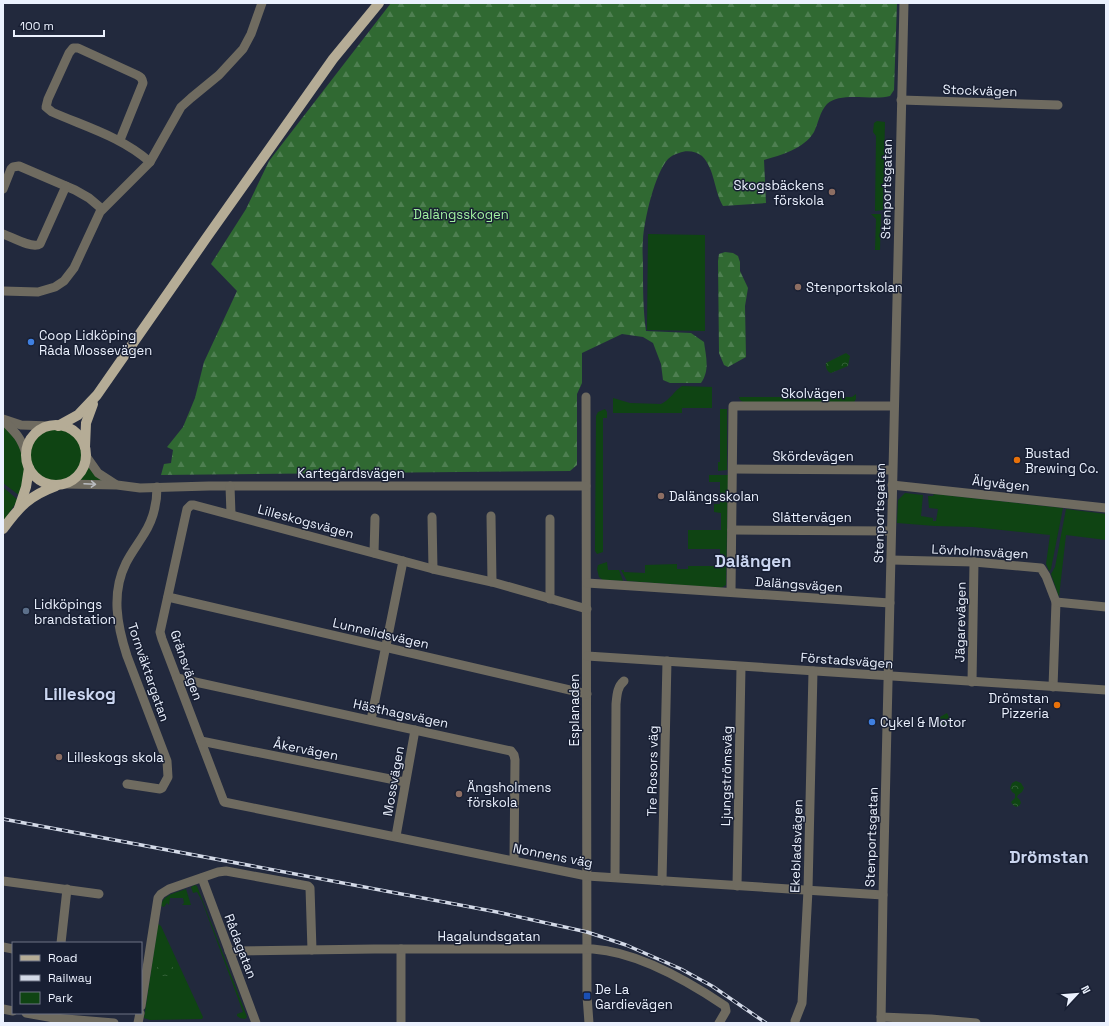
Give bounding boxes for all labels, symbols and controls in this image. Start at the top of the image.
scale bar [14,12,104,38]
text: 100 m [20,18,54,34]
street label: Stockvägen [942,81,1018,100]
street label: Stenportsgatan [877,139,896,239]
place label: Skogsbäckens förskola [734,177,825,209]
marker: Skogsbäckens förskola [827,187,837,197]
park label: Dalängsskogen [413,206,509,223]
place label: Stenportskolan [806,279,903,296]
marker: Stenportskolan [793,282,803,292]
place label: Coop Lidköping Råda Mossevägen [39,327,152,359]
marker: Coop Lidköping Råda Mossevägen [26,337,36,347]
street label: Skolvägen [781,385,845,402]
place label: Bustad Brewing Co. [1025,445,1099,477]
street label: Skördevägen [772,448,854,465]
marker: Bustad Brewing Co. [1012,455,1022,465]
street label: Stenportsgatan [870,463,889,563]
street label: Kartegårdsvägen [297,465,405,482]
street label: Älgvägen [971,472,1031,495]
one-way arrow [83,481,96,488]
place label: Dalängsskolan [669,488,759,505]
marker: Dalängsskolan [656,491,666,501]
street label: Lilleskogsvägen [256,500,356,543]
street label: Slåttervägen [772,509,852,526]
street label: Lövholmsvägen [931,540,1029,563]
district label: Dalängen [714,550,792,572]
street label: Dalängsvägen [755,573,843,596]
street label: Jägarevägen [951,581,970,663]
place label: Lidköpings brandstation [34,596,116,628]
marker: Lidköpings brandstation [21,606,31,616]
street label: Lunnelidsvägen [331,614,431,653]
street label: Tornväktargatan [124,621,173,724]
street label: Gränsvägen [167,628,207,703]
street label: Förstadsvägen [800,649,894,672]
street label: Esplanaden [566,674,583,746]
district label: Lilleskog [44,683,116,705]
place label: Drömstan Pizzeria [988,690,1050,722]
street label: Hästhagsvägen [352,695,450,732]
marker: Drömstan Pizzeria [1052,700,1062,710]
place label: Cykel & Motor [880,714,966,731]
marker: Cykel & Motor [867,717,877,727]
street label: Tre Rosors väg [643,725,662,817]
street label: Ljungströmsväg [717,726,736,826]
street label: Åkervägen [272,735,340,764]
street label: Mossvägen [379,745,408,817]
place label: Lilleskogs skola [67,749,164,766]
marker: Lilleskogs skola [54,752,64,762]
place label: Ängsholmens förskola [467,779,551,811]
street label: Stenportsgatan [861,787,882,887]
marker: Ängsholmens förskola [454,789,464,799]
street label: Ekebladsvägen [786,799,807,893]
street label: Nonnens väg [512,839,594,872]
district label: Drömstan [1009,846,1089,868]
street label: Rådagatan [220,911,261,981]
street label: Hagalundsgatan [438,928,540,945]
legend [12,942,142,1014]
text: Road [48,950,77,966]
text: Railway [48,970,92,986]
north arrow [1057,974,1097,1014]
place label: De La Gardievägen [595,981,673,1013]
text: N [1078,983,1094,996]
text: Park [48,990,73,1006]
marker: De La Gardievägen [582,991,592,1001]

